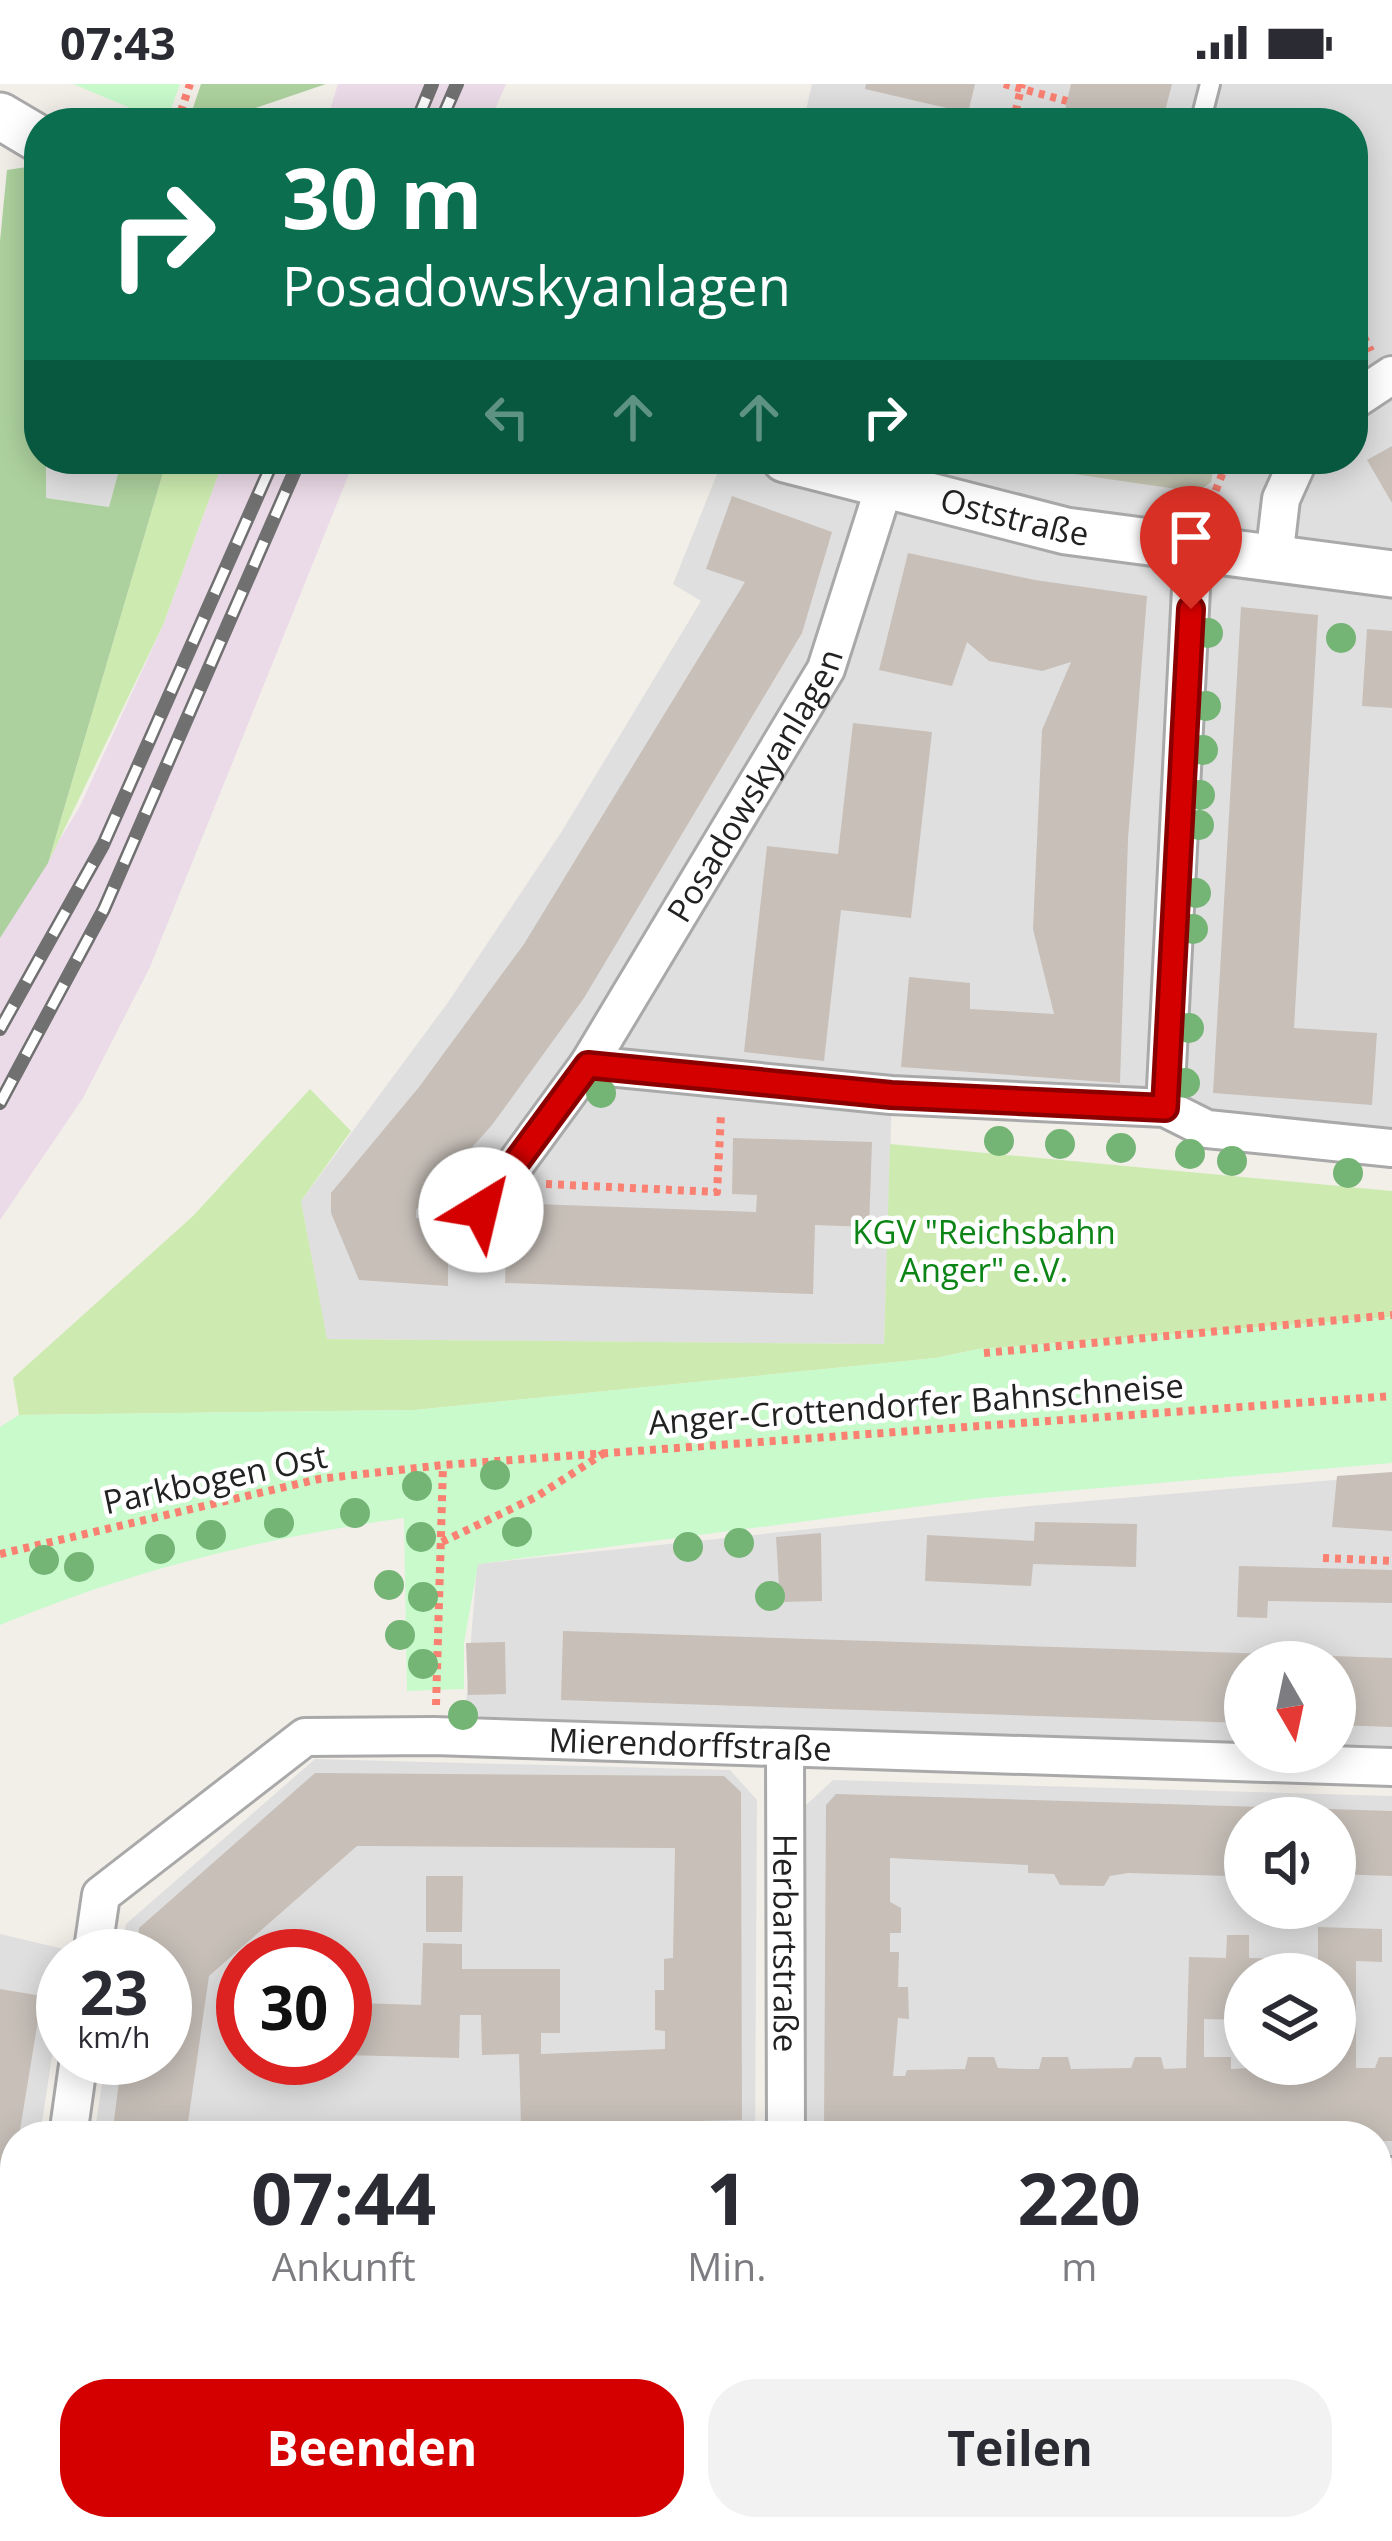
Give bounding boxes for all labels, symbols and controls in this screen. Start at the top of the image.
text: 07:43 [60,12,176,73]
text: 30 m [282,139,482,254]
icon: right [84,156,240,312]
text: Posadowskyanlagen [282,248,791,322]
icon: left [474,384,540,450]
icon: ahead [600,384,666,450]
icon: ahead [726,384,792,450]
icon: right [852,384,918,450]
street label: Oststraße [936,477,1092,556]
pin [1140,486,1242,609]
icon: arrive [1158,504,1224,570]
street label: Posadowskyanlagen [656,643,853,930]
position arrow [418,1147,544,1273]
park label: KGV "Reichsbahn Anger" e.V. [852,1209,1116,1292]
street label: Anger-Crottendorfer Bahnschneise [647,1362,1185,1445]
street label: Parkbogen Ost [99,1433,331,1524]
north arrow [1224,1641,1356,1773]
map controls [1224,1641,1356,2085]
street label: Mierendorffstraße [548,1717,832,1771]
button: sound [1224,1797,1356,1929]
street label: Herbartstraße [763,1834,809,2052]
speed limit sign: 30 [216,1929,372,2085]
text: 23 [80,1951,148,2033]
button: layers [1224,1953,1356,2085]
text: km/h [78,2016,150,2057]
text: 07:44 [251,2148,436,2246]
text: 1 [706,2148,747,2246]
text: 220 [1017,2148,1141,2246]
text: Ankunft [272,2239,416,2292]
text: Min. [687,2239,766,2292]
text: m [1061,2239,1097,2292]
button: Beenden [60,2379,684,2517]
button: Teilen [708,2379,1332,2517]

